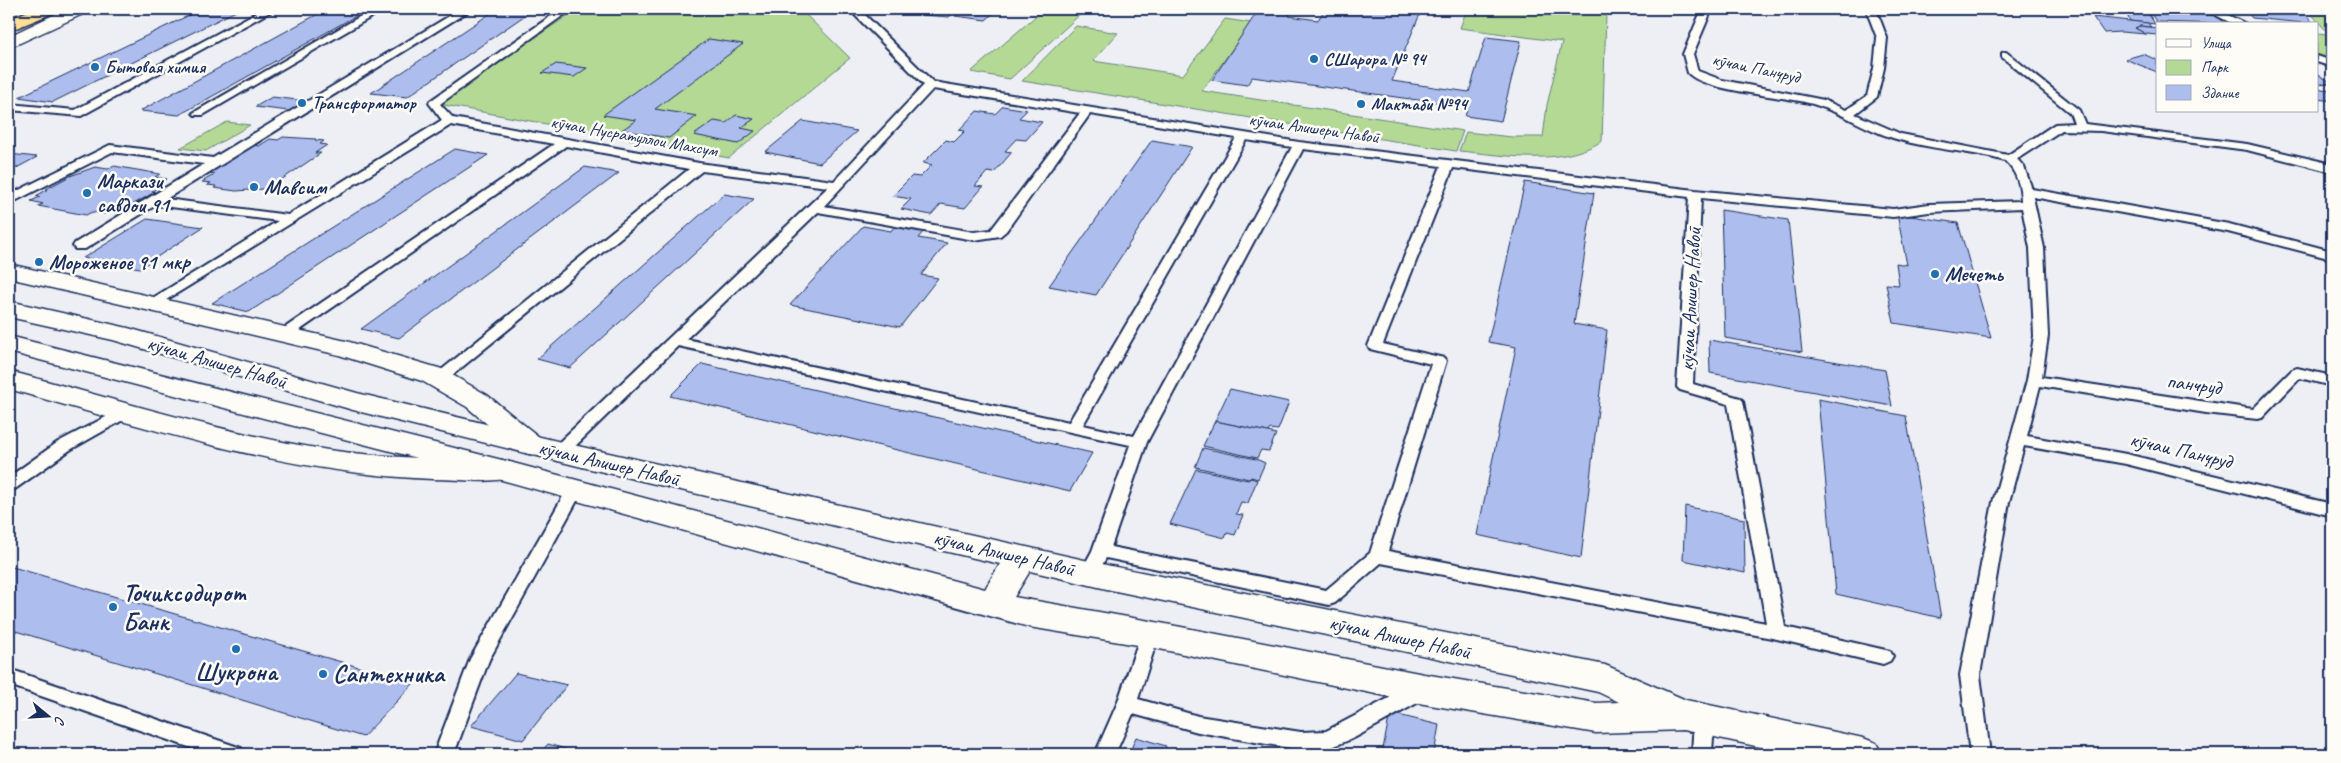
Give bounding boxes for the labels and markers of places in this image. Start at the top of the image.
place label: СШарора № 94 [1324,48,1428,70]
marker: СШарора № 94 [1308,53,1320,65]
place label: Бытовая химия [105,56,206,78]
marker: Бытовая химия [89,61,101,73]
place label: Трансформатор [312,92,418,114]
place label: Мактаби №94 [1371,93,1469,115]
marker: Трансформатор [296,97,308,109]
marker: Мактаби №94 [1355,98,1367,110]
place label: Маркази савдои 91 [97,168,172,218]
place label: Мавсим [264,174,328,200]
marker: Мавсим [248,181,260,193]
marker: Маркази савдои 91 [81,187,93,199]
place label: Мороженое 91 мкр [49,249,191,275]
marker: Мороженое 91 мкр [33,256,45,268]
place label: Мечеть [1945,261,2005,287]
marker: Мечеть [1929,268,1941,280]
place label: Точиксодирот Банк [123,577,247,638]
marker: Точиксодирот Банк [107,601,119,613]
marker: Шукрона [230,643,242,655]
place label: Шукрона [195,656,279,688]
place label: Сантехника [333,658,446,690]
marker: Сантехника [317,668,329,680]

